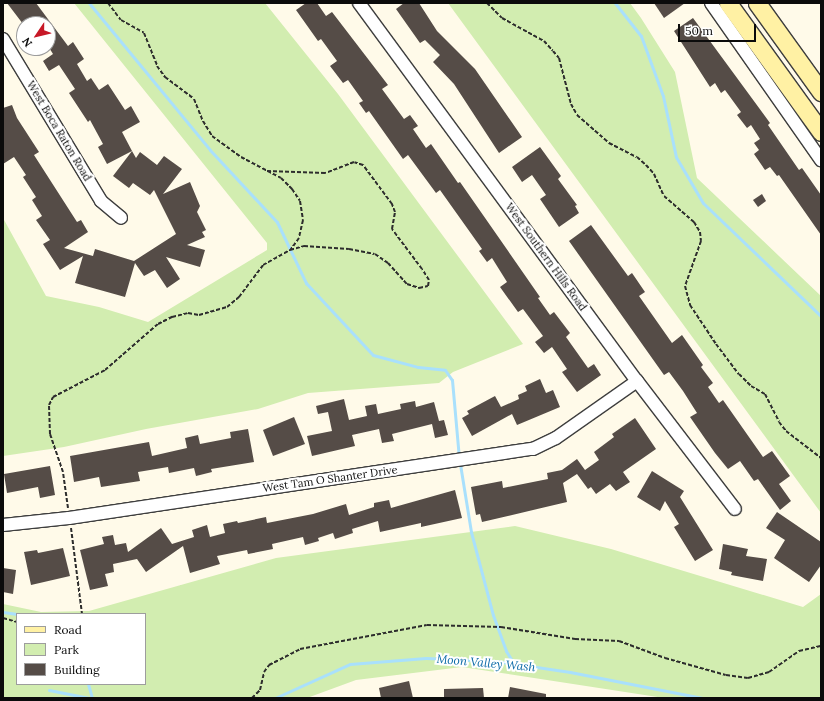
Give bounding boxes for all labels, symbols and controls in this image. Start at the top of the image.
north arrow [16,16,56,56]
scale bar [680,16,758,42]
text: 50 m [685,23,713,38]
text: N [19,35,35,50]
street label: West Boca Raton Road [24,78,94,184]
street label: West Southern Hills Road [502,200,590,314]
street label: West Tam O Shanter Drive [262,463,398,495]
legend [16,613,146,685]
text: Road [54,622,82,637]
text: Park [54,642,79,657]
water label: Moon Valley Wash [436,652,536,674]
text: Building [54,662,100,677]

